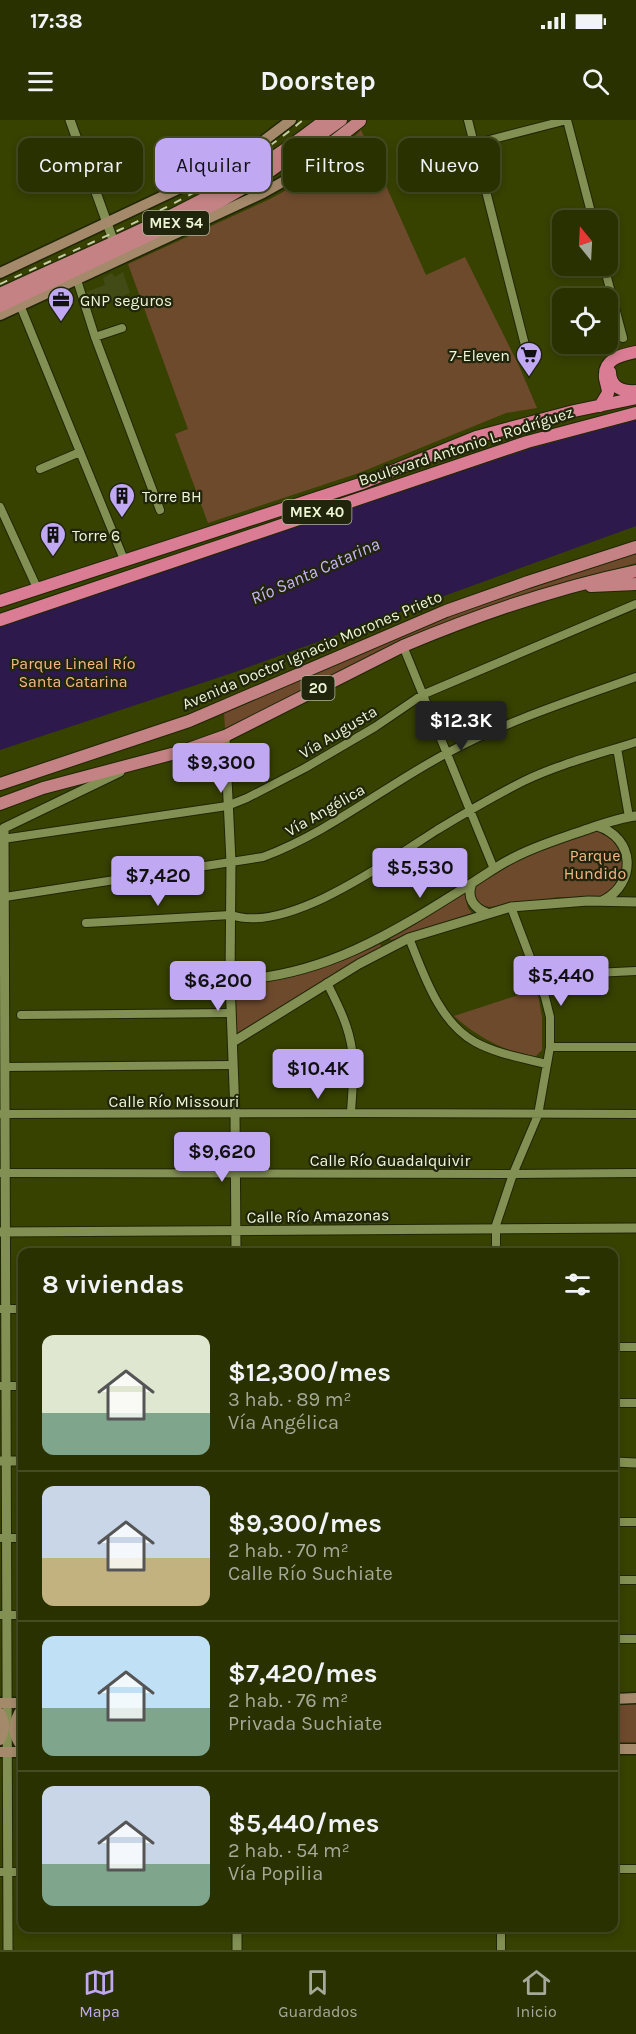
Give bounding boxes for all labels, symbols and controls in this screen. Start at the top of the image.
text: 17:38 [30,8,83,34]
icon: menu [24,65,57,98]
text: Doorstep [260,65,376,97]
icon: search [579,65,612,98]
chip: Comprar [18,138,143,192]
chip: Alquilar [155,138,271,192]
chip: Filtros [283,138,386,192]
chip: Nuevo [398,138,500,192]
north arrow [552,210,618,276]
map controls [552,210,618,354]
road number: MEX 54 [143,211,209,235]
office icon: GNP seguros [46,285,76,323]
button: locate [552,288,618,354]
place label: GNP seguros [80,291,172,310]
supermarket icon: 7-Eleven [514,340,544,378]
place label: 7-Eleven [449,346,510,365]
street label: Boulevard Antonio L. Rodríguez [356,402,576,490]
building icon: Torre BH [107,481,137,519]
place label: Torre BH [142,487,202,506]
road number: MEX 40 [282,500,352,524]
building icon: Torre 6 [38,520,68,558]
place label: Torre 6 [72,526,120,545]
water label: Río Santa Catarina [247,533,383,609]
street label: Avenida Doctor Ignacio Morones Prieto [179,586,445,714]
park label: Parque Lineal Río Santa Catarina [10,654,136,691]
road number: 20 [302,676,334,700]
street label: Vía Augusta [296,701,380,763]
pin: $12.3K [412,701,510,752]
text: $12.3K [430,709,492,732]
pin: $9,300 [172,743,270,794]
text: $9,300 [187,751,255,774]
street label: Vía Angélica [282,780,368,840]
park label: Parque Hundido [564,846,626,883]
pin: $5,530 [371,848,469,899]
pin: $7,420 [109,856,207,907]
text: $5,530 [386,856,454,879]
text: $7,420 [125,864,191,887]
pin: $5,440 [512,956,610,1007]
pin: $6,200 [169,961,267,1012]
text: $5,440 [528,964,594,987]
text: $6,200 [184,969,252,992]
pin: $10.4K [269,1049,367,1100]
text: $10.4K [287,1057,349,1080]
street label: Calle Río Missouri [109,1092,239,1111]
pin: $9,620 [173,1132,271,1183]
text: $9,620 [188,1140,256,1163]
street label: Calle Río Guadalquivir [310,1151,471,1170]
street label: Calle Río Amazonas [246,1205,390,1227]
icon: filters [561,1268,594,1301]
text: 8 viviendas [42,1269,184,1300]
text: $12,300/mes [228,1357,391,1388]
icon: home [90,1359,162,1431]
text: 3 hab. · 89 m² [228,1388,352,1411]
text: Vía Angélica [228,1411,339,1434]
text: $9,300/mes [228,1508,382,1539]
icon: home [90,1510,162,1582]
text: 2 hab. · 70 m² [228,1539,349,1562]
text: Calle Río Suchiate [228,1562,393,1585]
text: $7,420/mes [228,1658,378,1689]
icon: home [90,1660,162,1732]
text: 2 hab. · 76 m² [228,1689,348,1712]
text: Privada Suchiate [228,1712,382,1735]
text: $5,440/mes [228,1808,379,1839]
icon: home [90,1810,162,1882]
text: 2 hab. · 54 m² [228,1839,350,1862]
text: Vía Popilia [228,1862,323,1885]
tab: Mapa [79,1966,120,2021]
tab: Guardados [278,1966,358,2021]
tab: Inicio [516,1966,557,2021]

